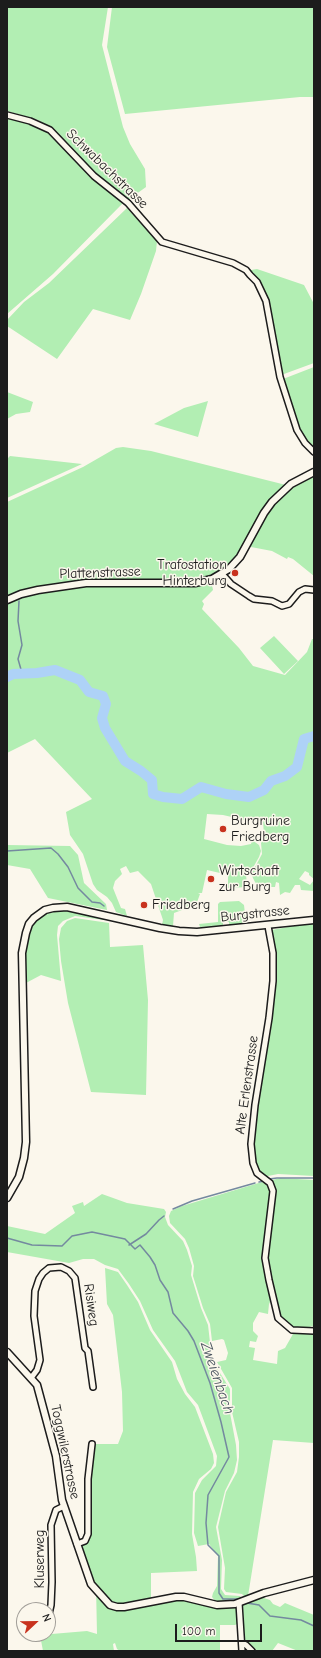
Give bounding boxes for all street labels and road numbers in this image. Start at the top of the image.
street label: Schwabachstrasse [63,126,151,212]
street label: Plattenstrasse [59,563,141,583]
street label: Burgstrasse [220,902,290,926]
street label: Alte Erlenstrasse [232,1035,262,1135]
street label: Risiweg [80,1283,102,1327]
street label: Toggwilerstrasse [47,1403,83,1501]
street label: Kluserweg [32,1530,48,1588]

